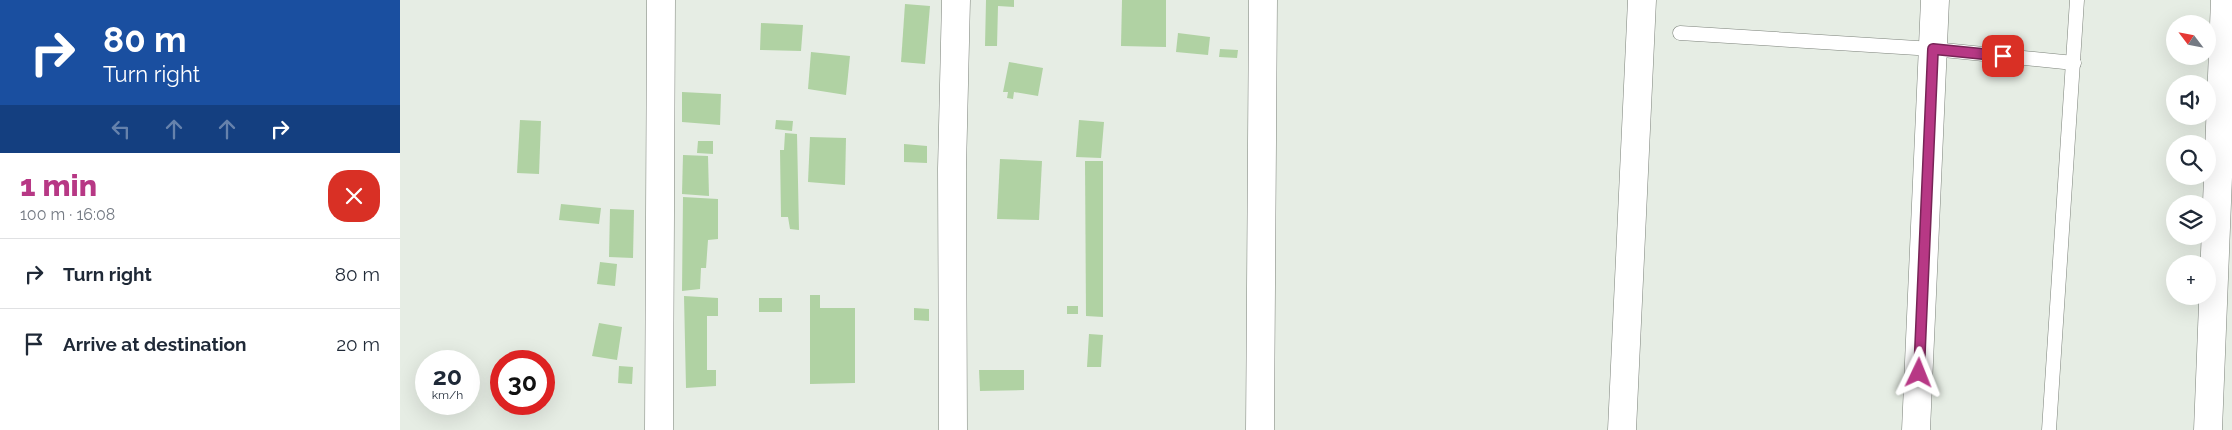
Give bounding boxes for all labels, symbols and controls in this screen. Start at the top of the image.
north arrow [2166,15,2216,65]
map controls [2166,15,2216,305]
text: 80 m [103,19,187,60]
icon: right [20,20,85,85]
pin [1982,35,2024,77]
icon: arrive [1989,42,2017,70]
text: Turn right [103,61,200,87]
button: sound [2166,75,2216,125]
icon: left [107,115,135,143]
icon: ahead [160,115,188,143]
icon: ahead [213,115,241,143]
icon: right [266,115,294,143]
button: search [2166,135,2216,185]
text: 1 min [20,168,97,203]
button: close [328,170,380,222]
button: layers [2166,195,2216,245]
text: 100 m · 16:08 [20,205,115,224]
button: + [2166,255,2216,305]
icon: right [20,260,48,288]
text: Turn right [63,263,152,285]
text: 80 m [335,263,380,285]
icon: arrive [20,330,48,358]
text: Arrive at destination [63,333,247,355]
text: 20 m [336,333,380,355]
position arrow [1892,346,1944,398]
speed limit sign: 30 [490,350,555,415]
text: 20 [433,361,462,391]
text: km/h [432,388,463,402]

